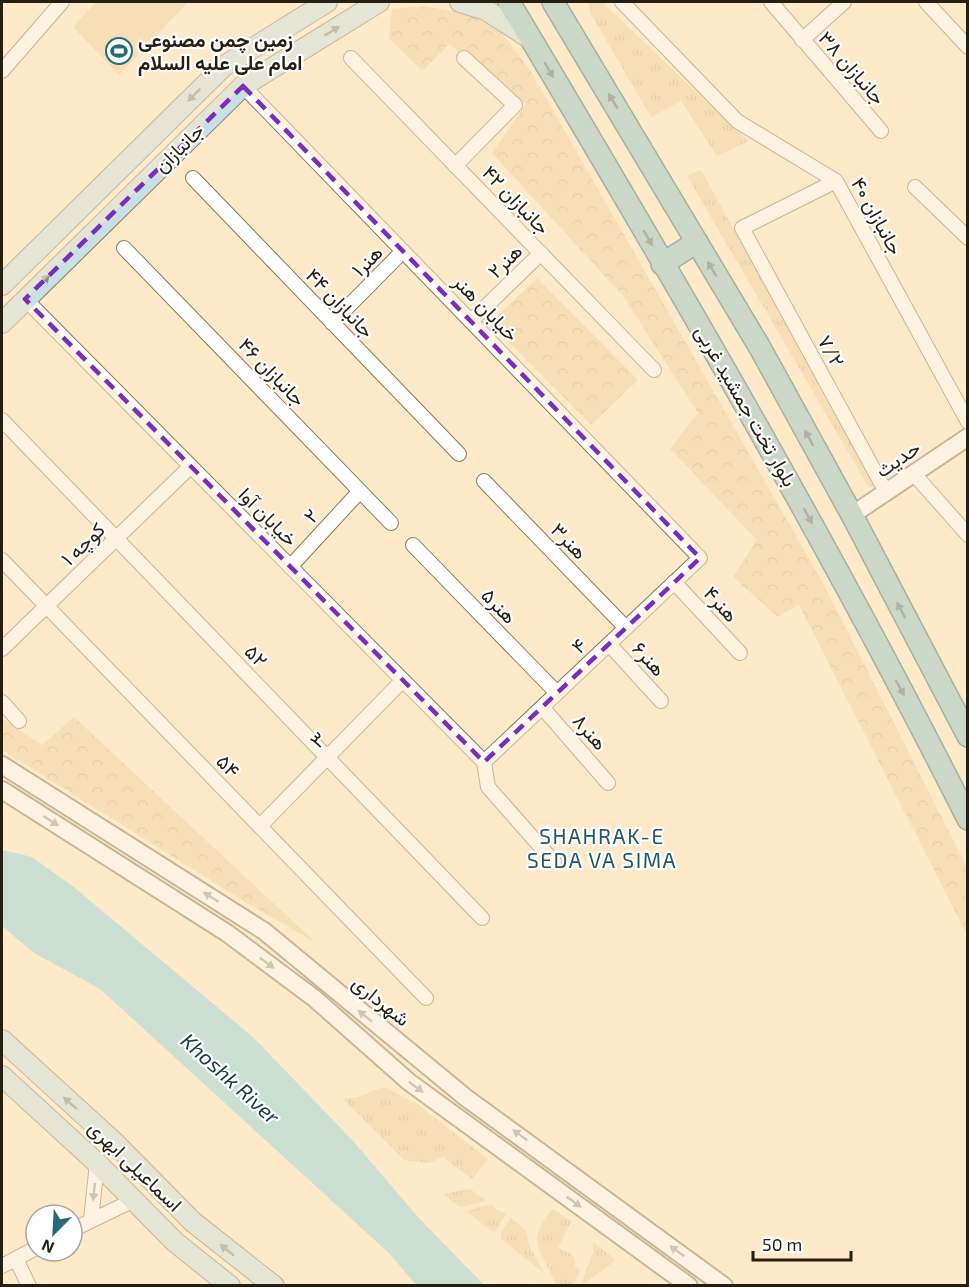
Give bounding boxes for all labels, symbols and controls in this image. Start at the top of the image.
one-way arrow [323,25,340,36]
street label: ۳۸ جانبازان [813,26,891,110]
place label: زمین چمن مصنوعی امام علی علیه السلام [138,27,302,76]
sports icon: زمین چمن مصنوعی امام علی علیه السلام [104,36,134,66]
one-way arrow [544,62,554,79]
one-way arrow [187,88,202,102]
one-way arrow [608,92,618,109]
street label: جانبازان [148,118,210,178]
street label: ۴۲ جانبازان [477,160,555,240]
street label: ۴۰ جانبازان [845,173,909,259]
one-way arrow [642,230,653,246]
street label: هنر۲ [482,238,528,284]
street label: هنر۱ [346,240,388,282]
one-way arrow [707,261,718,277]
street label: ۴۴ جانبازان [300,263,380,343]
street label: خیابان هنر [447,268,524,347]
one-way arrow [35,275,49,289]
street label: بلوار تخت جمشید غربی [689,321,803,491]
street label: ۷/۲ [813,330,850,371]
street label: ۴۶ جانبازان [233,332,311,412]
one-way arrow [804,429,814,446]
street label: حدیث [870,435,925,483]
street label: خیابان آوا [233,482,303,552]
street label: ۲ [298,503,323,527]
one-way arrow [803,508,814,524]
street label: کوچه ۱ [55,517,111,572]
street label: هنر۳ [545,517,593,565]
street label: هنر۴ [698,581,744,627]
street label: هنر۵ [476,583,522,629]
one-way arrow [897,601,907,619]
street label: ۴ [566,633,591,658]
street label: هنر۶ [627,636,671,682]
street label: ۵۲ [240,639,273,672]
one-way arrow [895,680,905,697]
street label: هنر۸ [567,708,613,756]
street label: ۳ [304,726,330,752]
street label: ۵۴ [212,749,245,782]
one-way arrow [43,815,59,826]
district label: SHAHRAK-E SEDA VA SIMA [527,823,677,872]
one-way arrow [203,892,219,903]
one-way arrow [259,956,274,968]
street label: شهرداری [347,970,415,1032]
one-way arrow [358,1010,373,1023]
water label: Khoshk River [177,1027,286,1129]
one-way arrow [408,1081,424,1093]
one-way arrow [63,1096,77,1110]
street label: اسماعیلی ابهری [82,1115,188,1217]
one-way arrow [512,1129,528,1141]
one-way arrow [89,1182,99,1201]
one-way arrow [567,1195,582,1207]
north arrow [24,1203,84,1263]
scale bar [753,1224,850,1262]
text: 50 m [762,1233,802,1255]
text: N [39,1236,57,1258]
one-way arrow [220,1244,235,1257]
one-way arrow [669,1245,685,1257]

